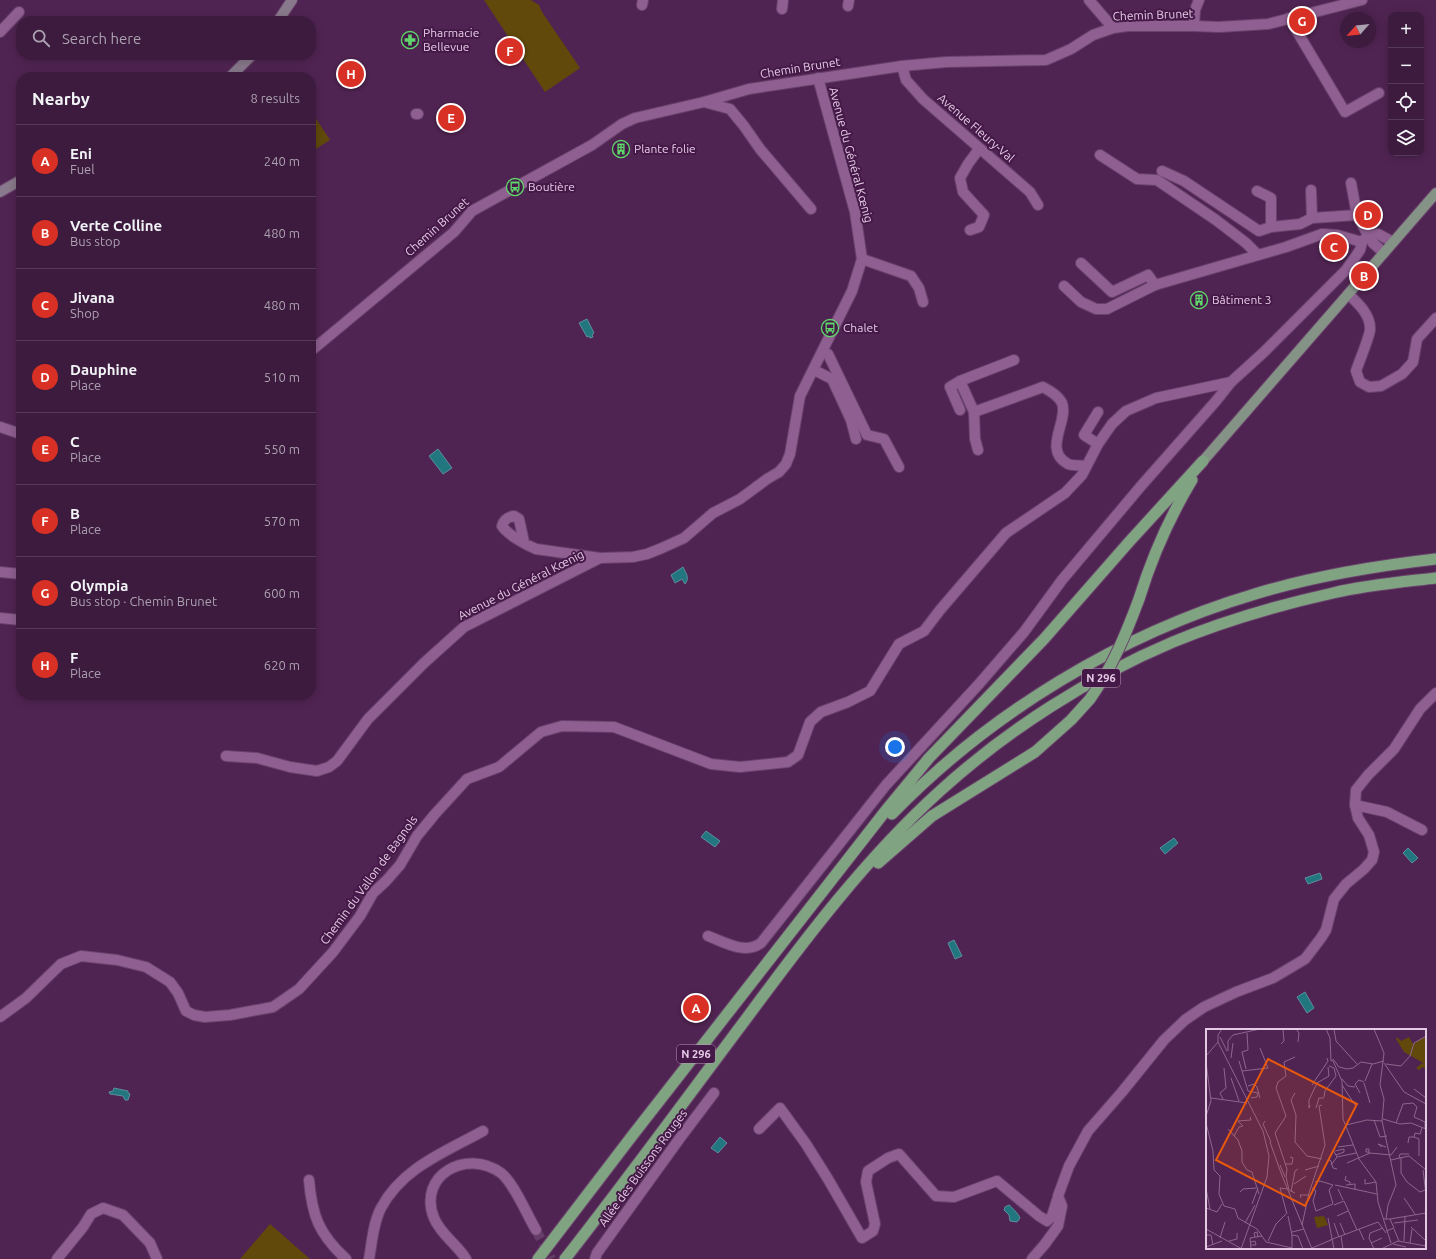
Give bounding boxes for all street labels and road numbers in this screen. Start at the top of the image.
street label: Chemin Brunet [1112,7,1194,22]
street label: Chemin Brunet [759,55,841,80]
street label: Avenue du Général Kœnig [827,86,876,224]
street label: Avenue Fleury-Val [936,91,1017,164]
street label: Chemin Brunet [402,195,471,259]
street label: Avenue du Général Kœnig [456,547,586,622]
road number: N 296 [1082,669,1120,687]
street label: Chemin du Vallon de Bagnols [317,813,420,947]
road number: N 296 [677,1045,715,1063]
street label: Allée des Buissons Rouges [596,1107,689,1229]

